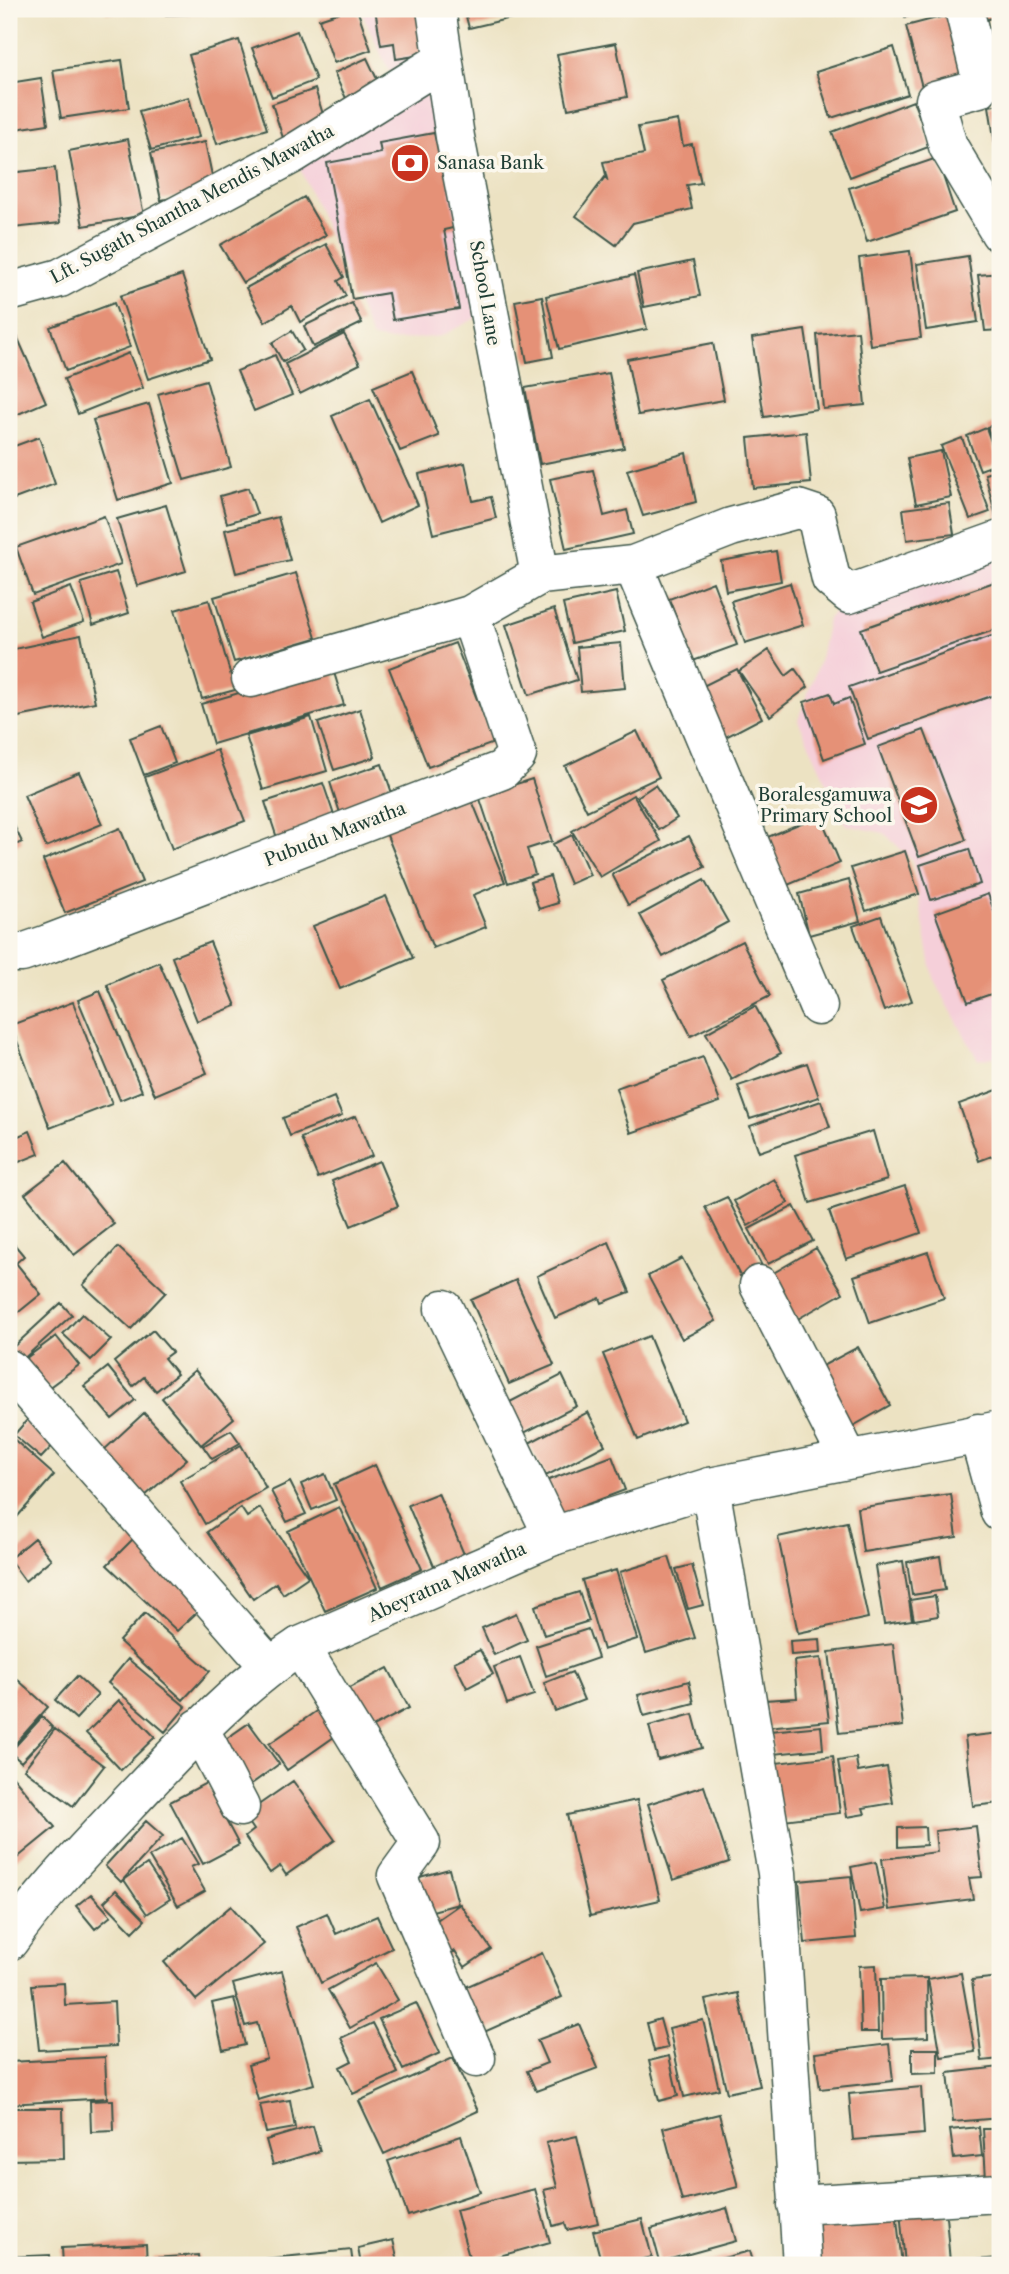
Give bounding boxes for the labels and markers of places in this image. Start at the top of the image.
bank icon: Sanasa Bank [389,142,431,184]
place label: Sanasa Bank [437,152,545,174]
place label: Boralesgamuwa Primary School [758,784,893,827]
school or university icon: Boralesgamuwa Primary School [898,784,940,826]

